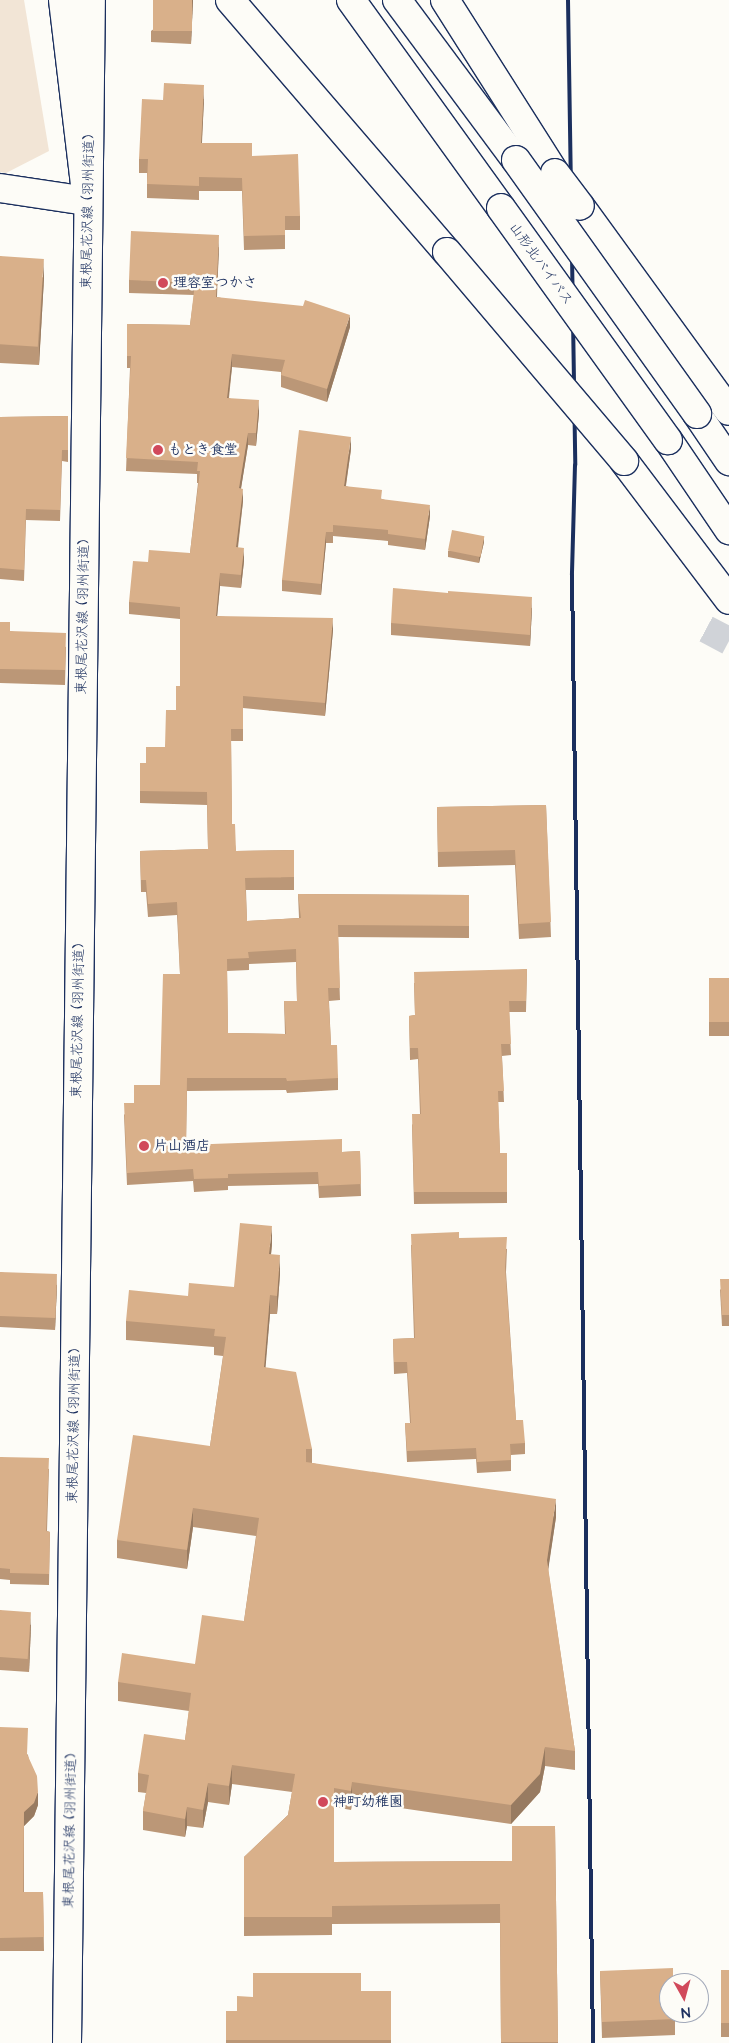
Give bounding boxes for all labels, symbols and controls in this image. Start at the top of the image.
street label: 東根尾花沢線 (羽州街道) [78,135,98,289]
street label: 山形北バイパス [505,219,577,309]
place label: 理容室つかさ [173,275,257,291]
marker: 理容室つかさ [157,277,169,289]
place label: もとき食堂 [168,442,238,458]
marker: もとき食堂 [152,444,164,456]
street label: 東根尾花沢線 (羽州街道) [73,540,93,694]
street label: 東根尾花沢線 (羽州街道) [68,944,88,1098]
place label: 片山酒店 [154,1138,210,1154]
marker: 片山酒店 [138,1140,150,1152]
street label: 東根尾花沢線 (羽州街道) [64,1349,84,1503]
street label: 東根尾花沢線 (羽州街道) [60,1754,80,1908]
place label: 神町幼稚園 [333,1794,403,1810]
marker: 神町幼稚園 [317,1796,329,1808]
north arrow [659,1973,709,2023]
text: N [680,2001,691,2022]

